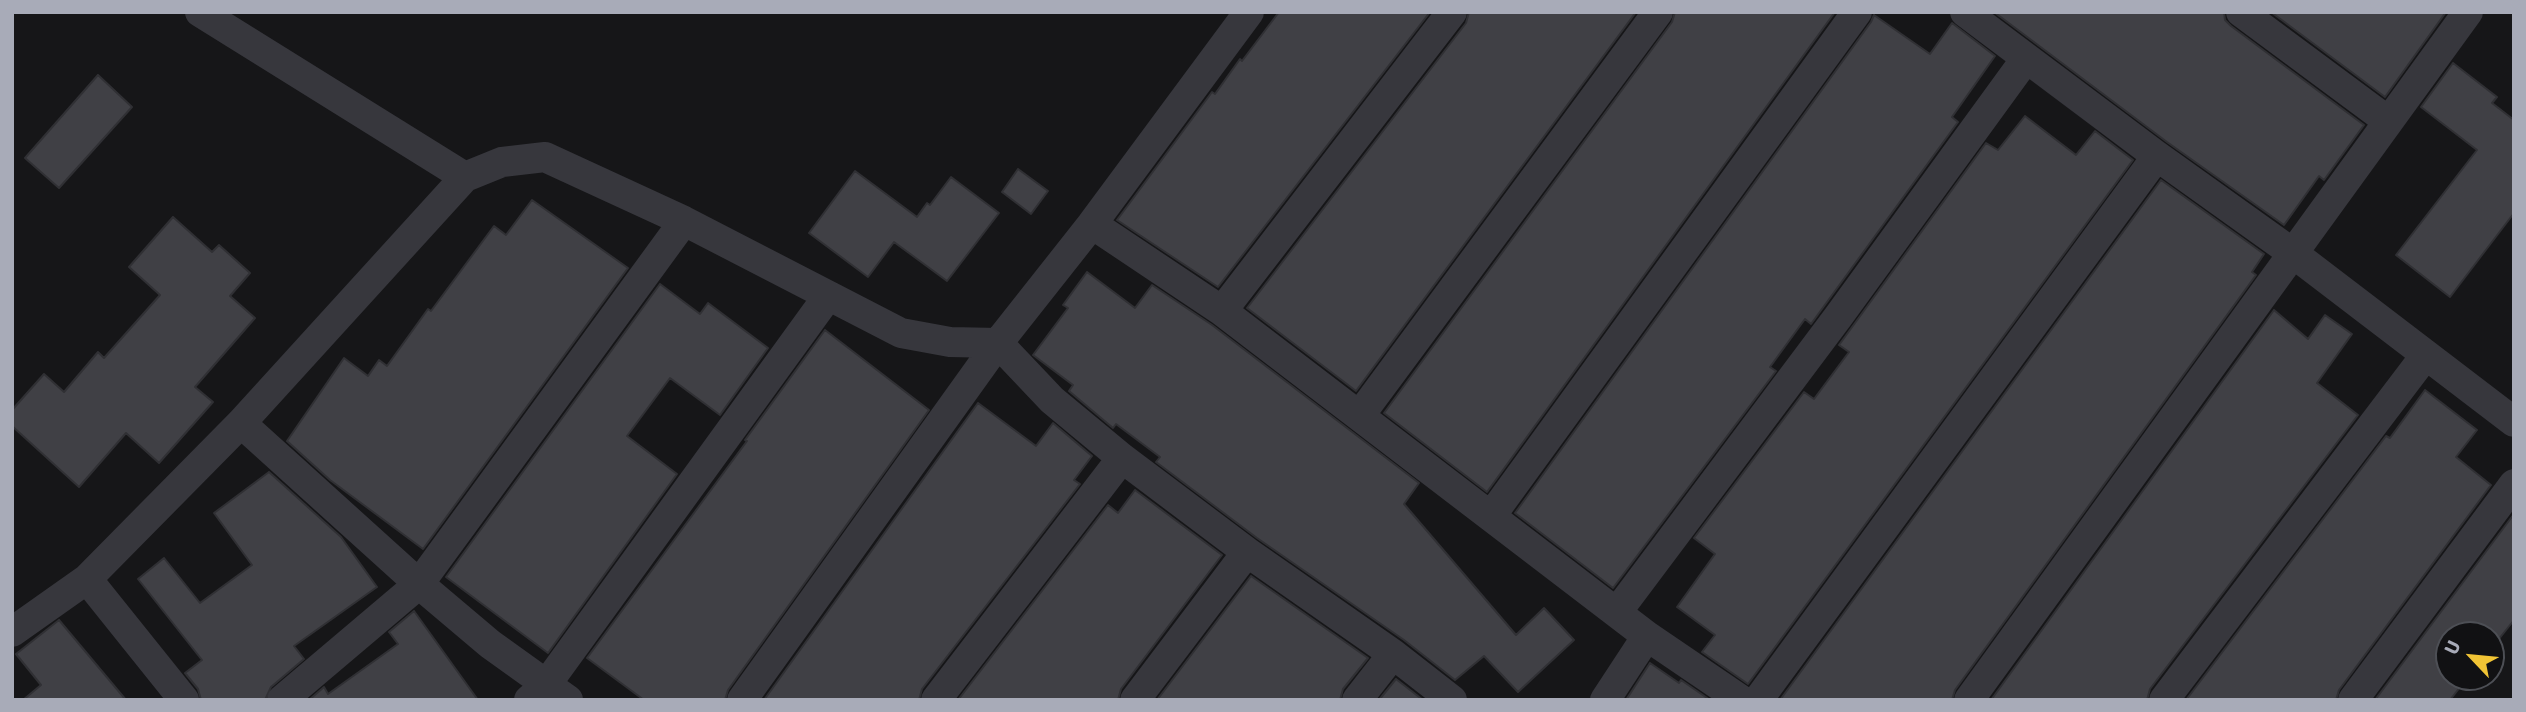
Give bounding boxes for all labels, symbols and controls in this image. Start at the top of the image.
north arrow [2435,621,2505,691]
text: U [2439,637,2467,659]

